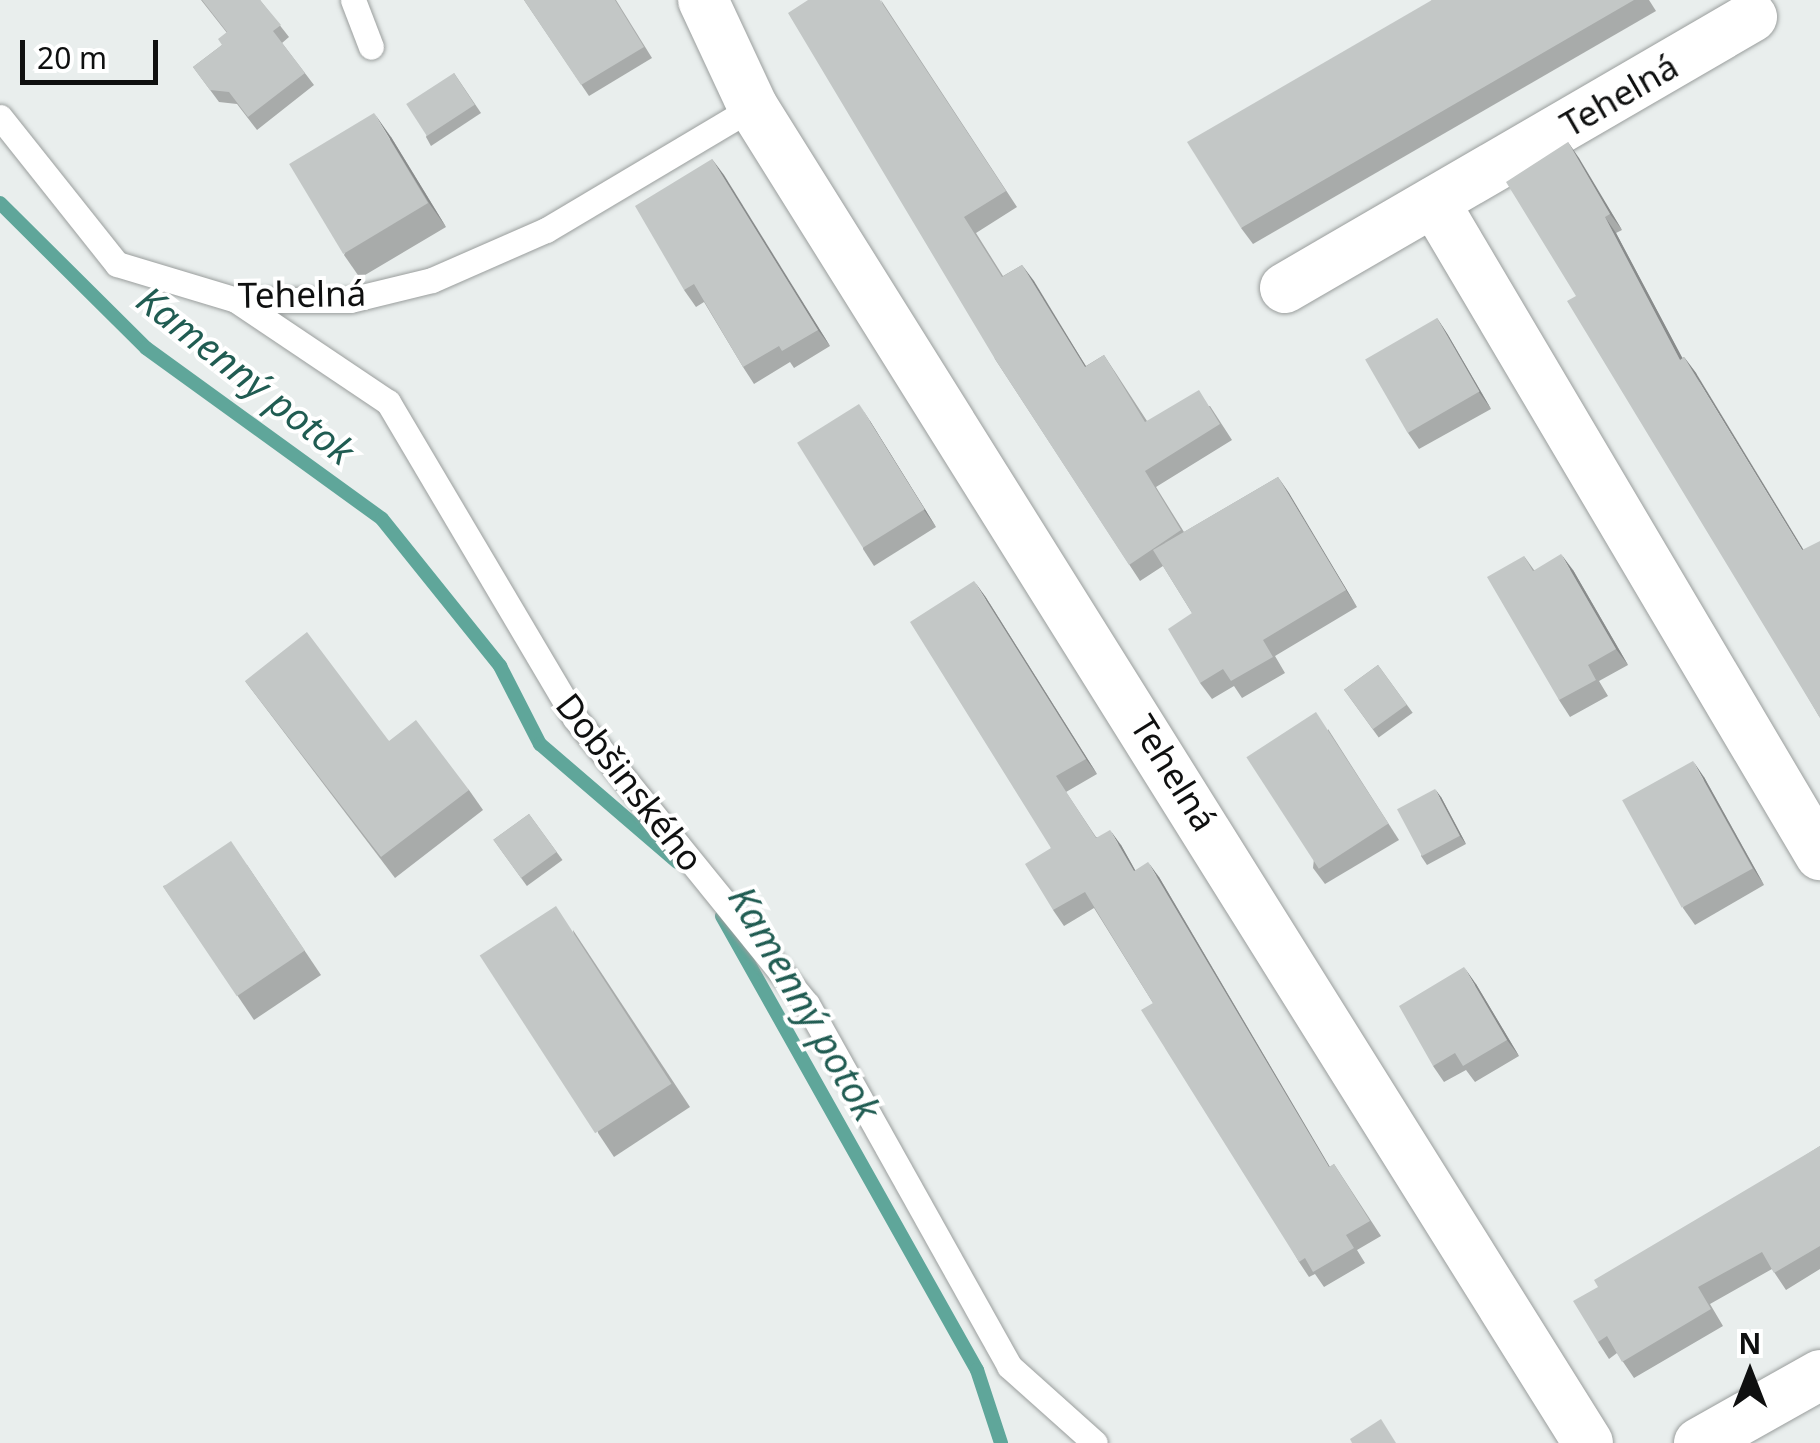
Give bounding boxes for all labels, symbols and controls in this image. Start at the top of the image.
scale bar [25,20,162,82]
text: 20 m [37,37,107,78]
street label: Tehelná [1553,45,1685,145]
street label: Tehelná [237,272,367,316]
water label: Kamenný potok [128,276,364,474]
street label: Dobšinského [548,685,712,879]
street label: Tehelná [1122,707,1226,839]
water label: Kamenný potok [720,878,890,1128]
north arrow [1700,1323,1800,1423]
text: N [1739,1324,1761,1362]

